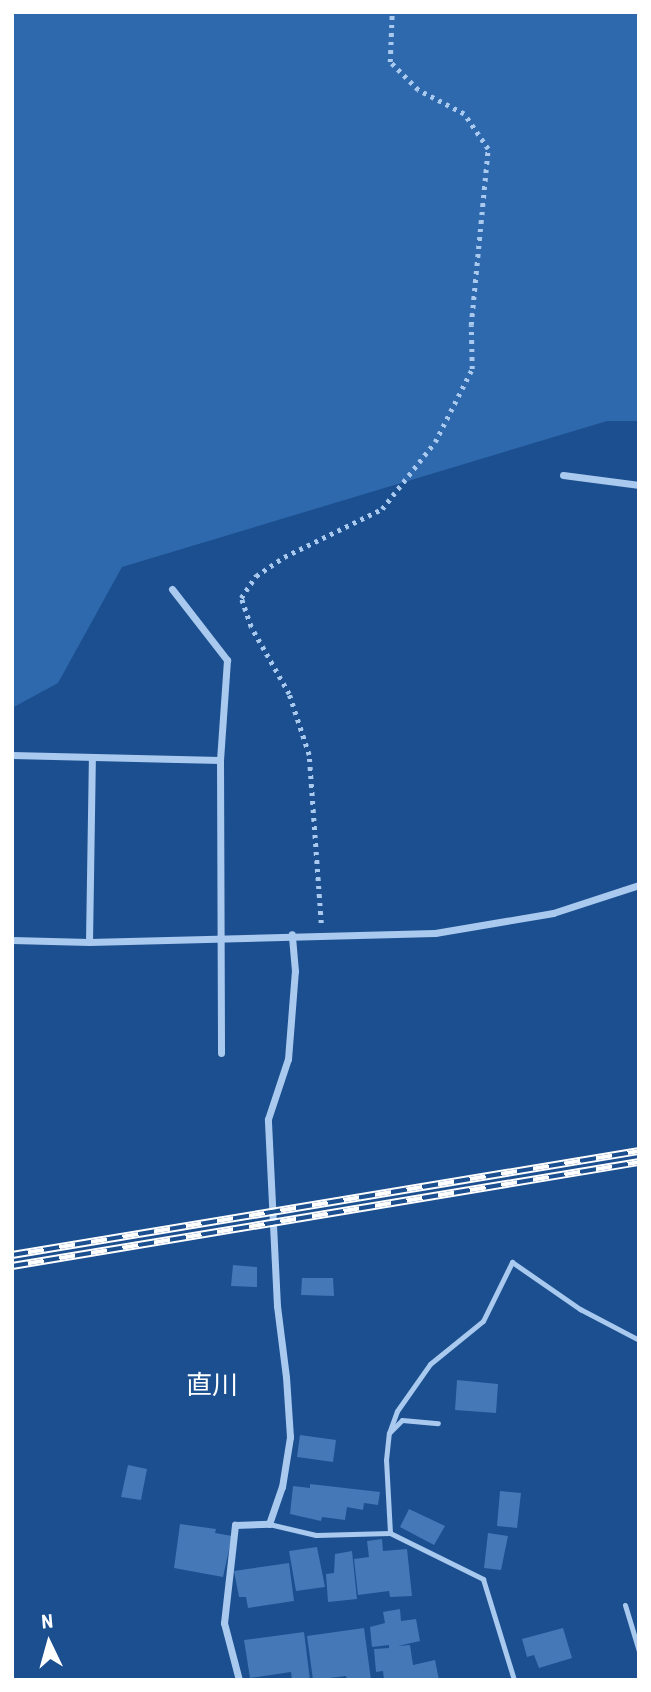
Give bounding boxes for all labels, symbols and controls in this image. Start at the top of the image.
district label: 直川 [186,1370,238,1402]
north arrow [14,1608,84,1678]
text: N [40,1610,54,1634]

